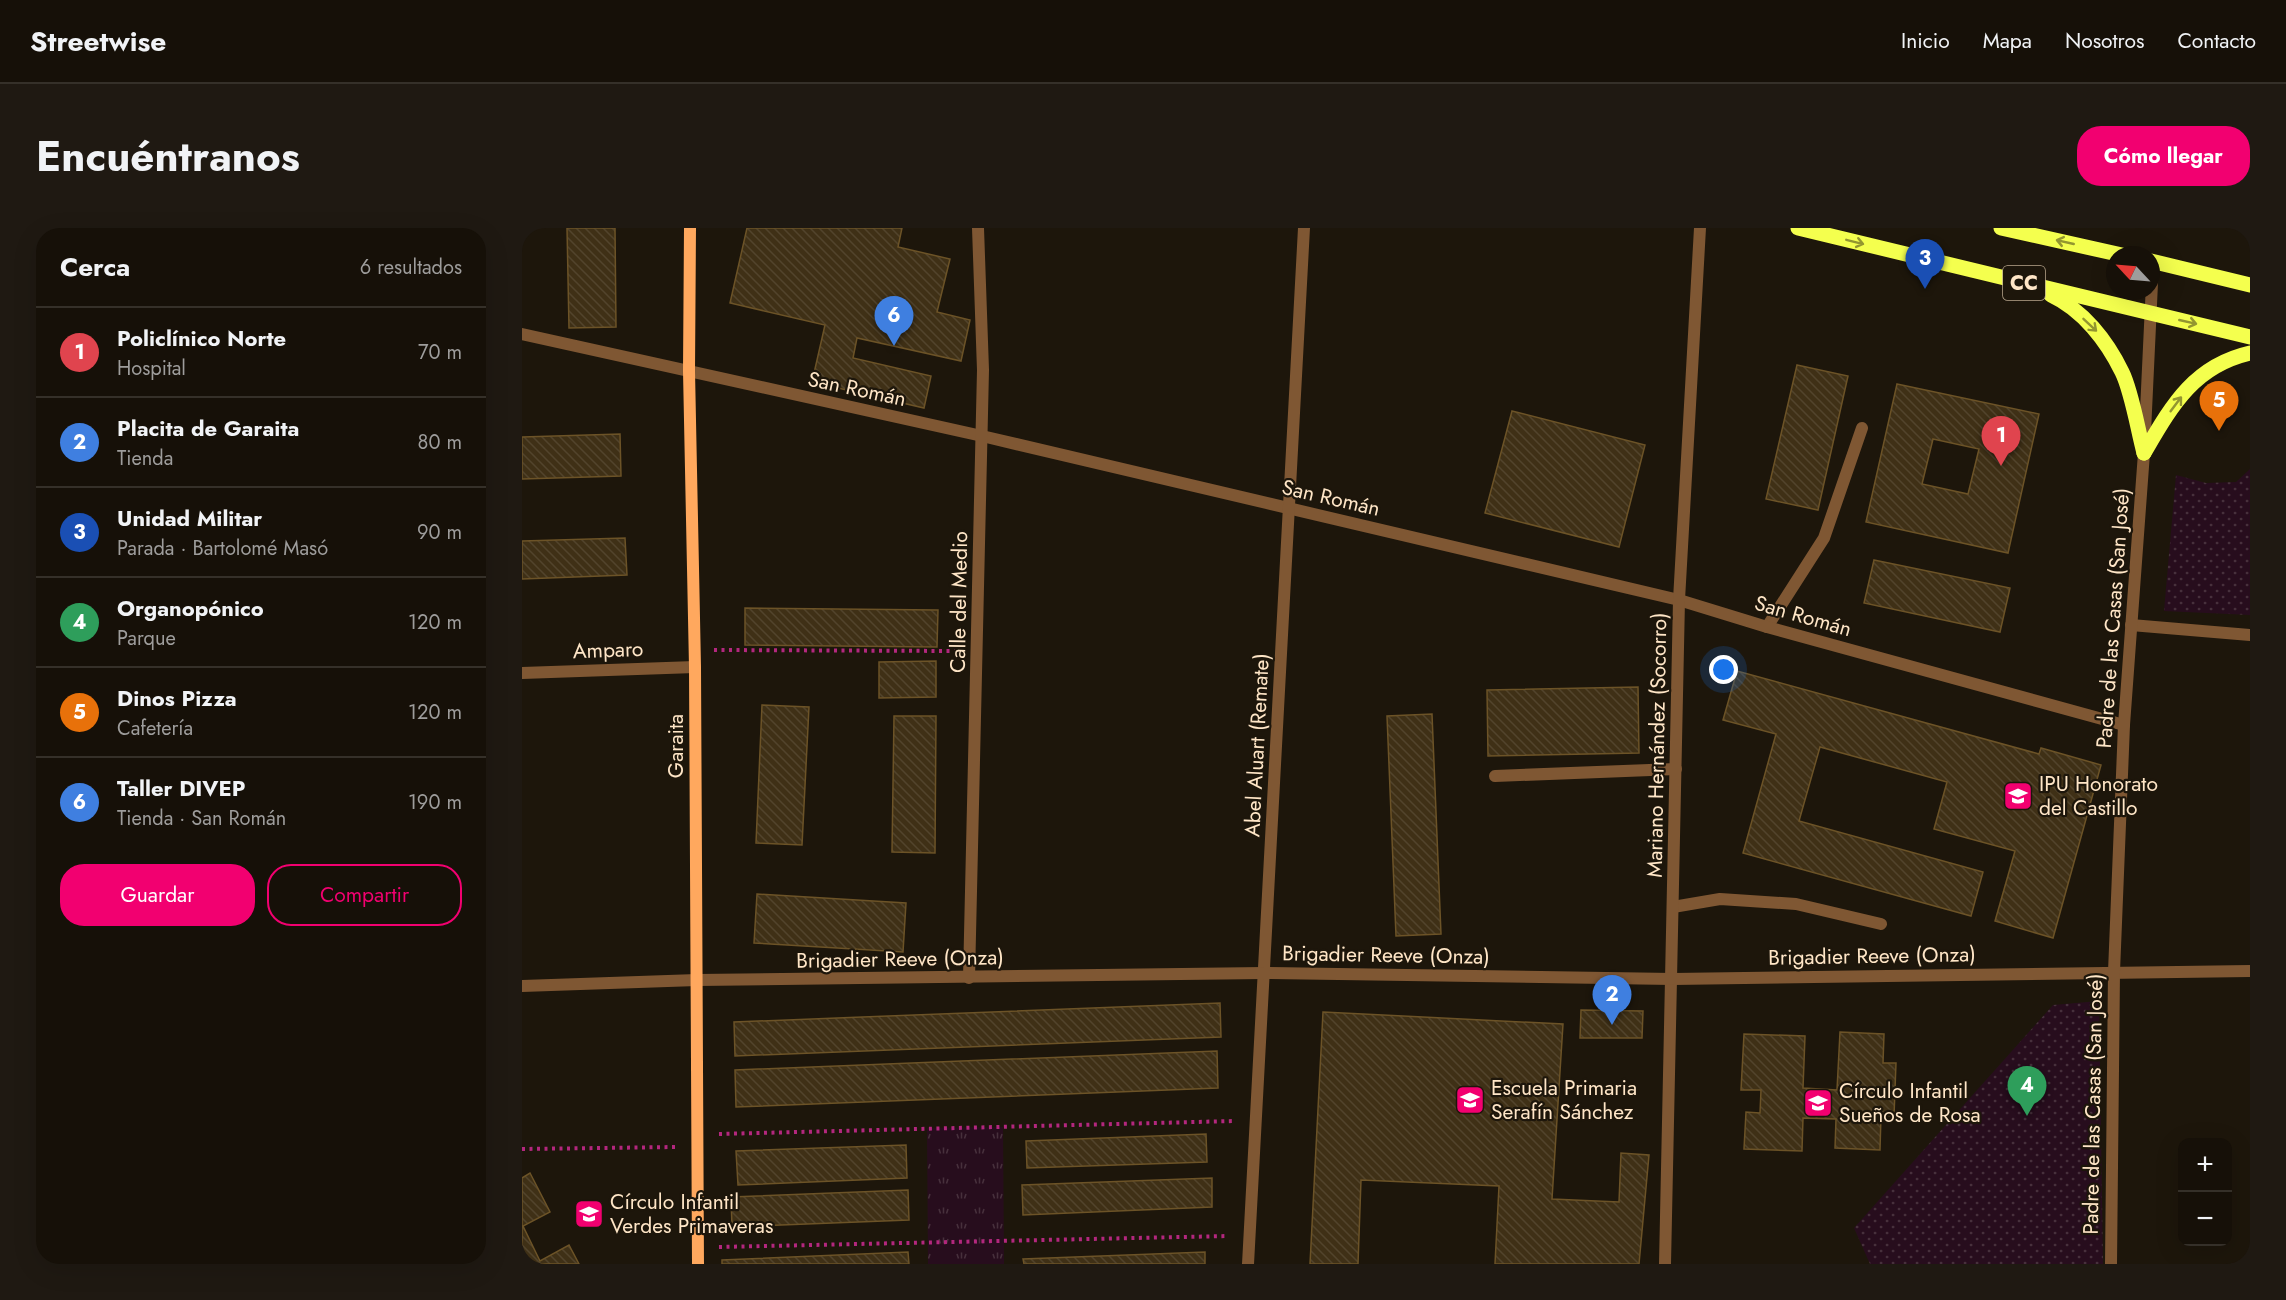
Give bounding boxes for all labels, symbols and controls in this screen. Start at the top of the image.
text: Streetwise [30,21,166,62]
text: Inicio [1901,26,1950,56]
text: Mapa [1983,26,2032,56]
text: Nosotros [2065,26,2144,56]
text: Contacto [2177,26,2256,56]
text: Encuéntranos [36,126,300,187]
button: Cómo llegar [2077,126,2250,186]
one-way arrow [1845,236,1864,248]
one-way arrow [2056,236,2075,248]
pin: 3 [1906,239,1944,289]
north arrow [2106,246,2160,300]
text: Cerca [60,248,130,286]
text: 6 resultados [360,253,462,282]
road number: CC [2003,266,2045,300]
pin: 6 [874,296,914,346]
one-way arrow [2178,317,2197,329]
one-way arrow [2082,318,2097,332]
text: Policlínico Norte [117,322,286,354]
text: 1 [74,338,85,367]
text: 70 m [418,338,462,367]
text: Hospital [117,354,186,383]
street label: San Román [805,364,909,414]
pin: 5 [2200,382,2238,431]
one-way arrow [2169,396,2182,412]
text: Placita de Garaita [117,412,299,444]
pin: 1 [1982,416,2020,466]
text: 2 [73,428,86,457]
text: 80 m [417,428,462,457]
text: Tienda [117,444,173,473]
street label: San Román [1279,472,1383,524]
street label: Padre de las Casas (San José) [2089,487,2137,749]
text: Unidad Militar [117,502,262,534]
text: 3 [73,518,86,547]
text: 90 m [417,518,462,547]
street label: Calle del Medio [943,531,975,673]
text: Parada · Bartolomé Masó [117,534,328,563]
street label: San Román [1751,588,1855,644]
text: Organopónico [117,592,264,624]
text: 4 [73,608,86,637]
text: 120 m [408,608,462,637]
street label: Mariano Hernández (Socorro) [1640,612,1674,878]
text: Parque [117,624,176,653]
street label: Amparo [572,634,644,666]
street label: Abel Aluart (Remate) [1237,652,1277,838]
your location [1709,655,1738,684]
text: Dinos Pizza [117,682,237,714]
text: 5 [73,698,86,727]
text: 120 m [408,698,462,727]
text: Cafetería [117,714,193,743]
street label: Garaita [661,714,691,778]
place label: IPU Honorato del Castillo [2039,769,2158,823]
text: Taller DIVEP [117,772,245,804]
school or university icon: IPU Honorato del Castillo [2002,780,2034,812]
text: 6 [73,788,86,817]
text: 190 m [408,788,462,817]
text: Tienda · San Román [117,804,286,833]
button: Guardar [60,864,255,926]
button: Compartir [267,864,462,926]
street label: Brigadier Reeve (Onza) [1282,938,1490,972]
street label: Brigadier Reeve (Onza) [1768,939,1976,973]
street label: Brigadier Reeve (Onza) [796,942,1004,976]
street label: Padre de las Casas (San José) [2076,973,2110,1235]
pin: 2 [1592,976,1632,1025]
pin: 4 [2008,1066,2046,1116]
place label: Escuela Primaria Serafín Sánchez [1491,1073,1637,1127]
place label: Círculo Infantil Sueños de Rosa [1839,1076,1980,1130]
school or university icon: Escuela Primaria Serafín Sánchez [1454,1084,1486,1116]
school or university icon: Círculo Infantil Sueños de Rosa [1802,1087,1834,1119]
map controls [2178,1138,2232,1246]
button: + [2178,1138,2232,1192]
place label: Círculo Infantil Verdes Primaveras [610,1187,773,1241]
button: − [2178,1192,2232,1246]
school or university icon: Círculo Infantil Verdes Primaveras [573,1198,605,1230]

